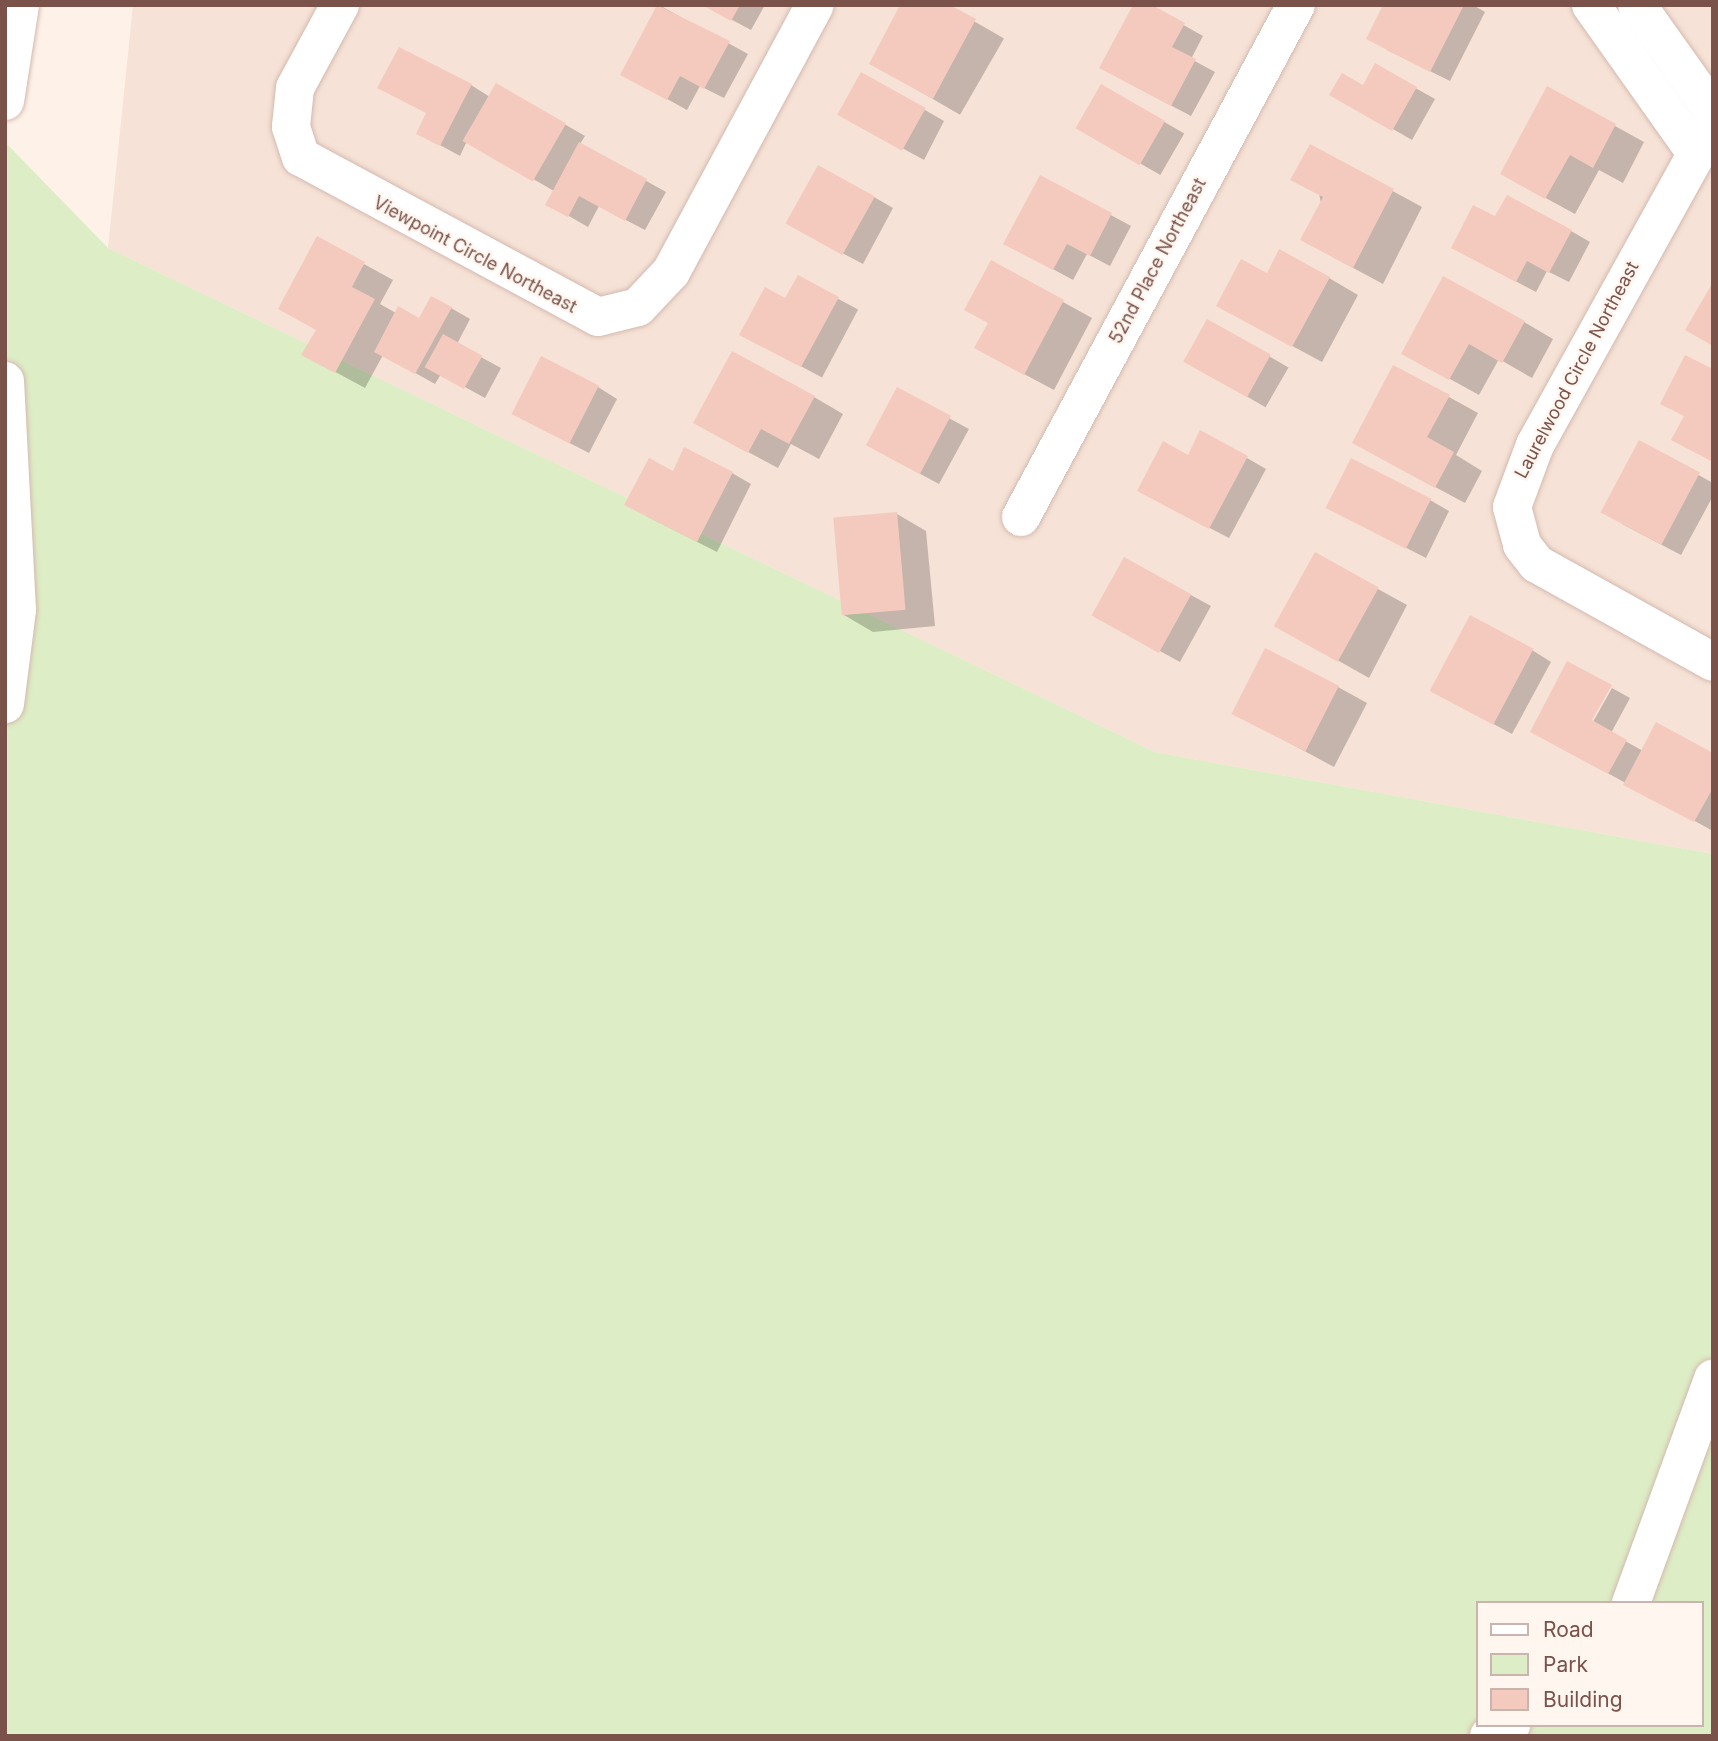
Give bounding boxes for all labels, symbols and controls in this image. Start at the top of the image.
street label: 52nd Place Northeast [1105,174,1211,348]
street label: Viewpoint Circle Northeast [369,192,581,318]
street label: Laurelwood Circle Northeast [1511,258,1643,482]
legend [1476,1601,1704,1727]
text: Road [1543,1617,1594,1642]
text: Park [1543,1652,1588,1677]
text: Building [1543,1687,1623,1712]

